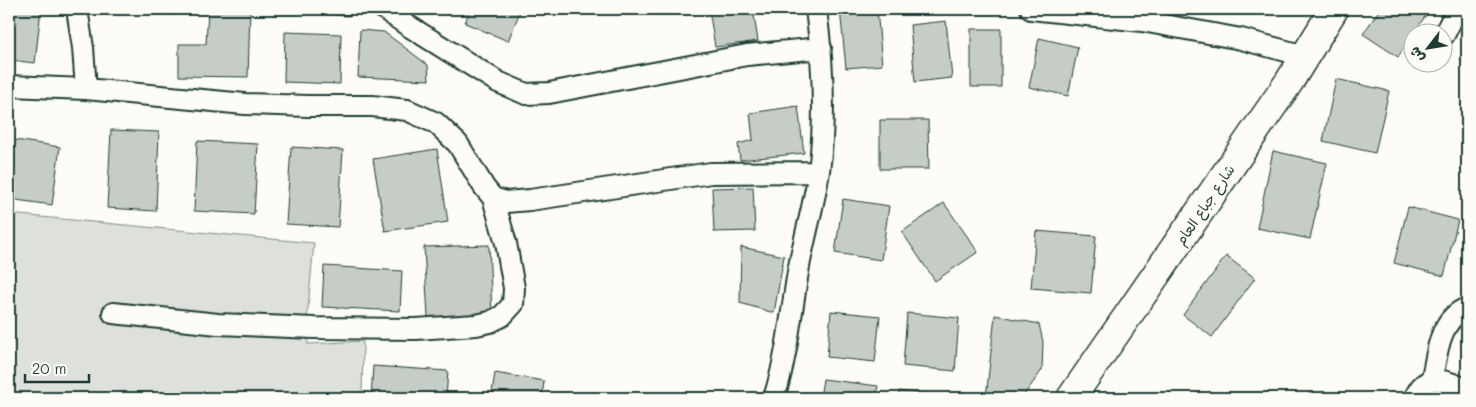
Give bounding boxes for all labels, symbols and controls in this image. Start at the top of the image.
north arrow [1404,22,1454,72]
text: ش [1404,43,1429,66]
street label: شارع جباع العام [1171,161,1240,250]
scale bar [25,352,89,384]
text: 20 m [32,358,66,378]

